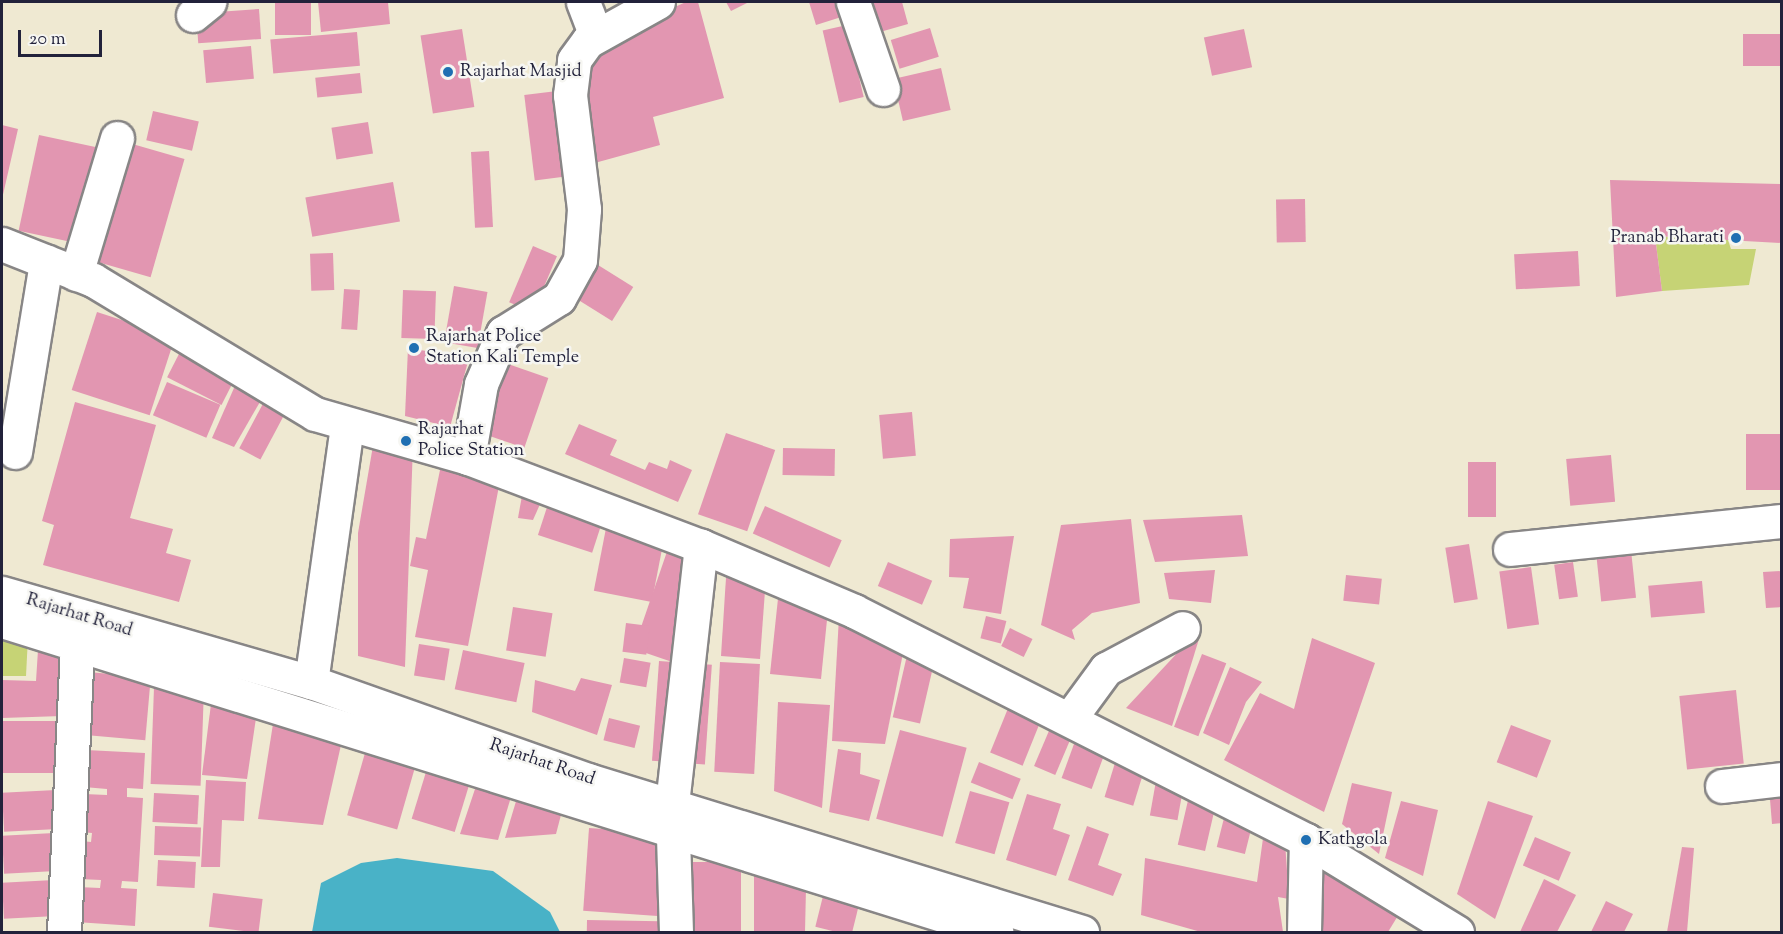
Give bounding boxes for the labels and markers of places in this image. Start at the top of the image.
place label: Rajarhat Masjid [460,61,582,83]
marker: Rajarhat Masjid [441,65,455,79]
place label: Pranab Bharati [1611,227,1724,249]
marker: Pranab Bharati [1729,231,1743,245]
place label: Rajarhat Police Station Kali Temple [426,327,579,370]
marker: Rajarhat Police Station Kali Temple [407,341,421,355]
place label: Rajarhat Police Station [418,420,524,462]
marker: Rajarhat Police Station [399,434,413,448]
place label: Kathgola [1318,829,1387,851]
marker: Kathgola [1299,833,1313,847]

